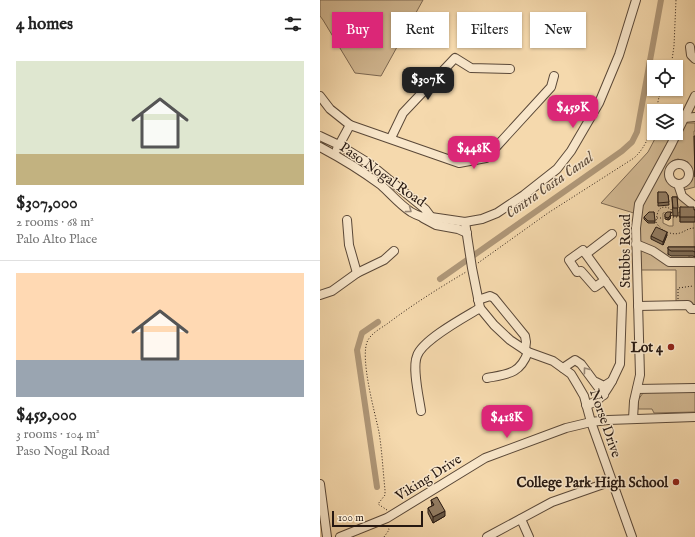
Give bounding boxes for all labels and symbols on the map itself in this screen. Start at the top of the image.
pin: $307K [400,67,456,101]
pin: $459K [545,95,601,129]
pin: $448K [446,136,502,170]
street label: Paso Nogal Road [336,138,429,211]
water label: Contra Costa Canal [502,147,598,223]
one-way arrow [404,205,411,212]
street label: Stubbs Road [617,214,635,288]
place label: Lot 4 [631,339,664,357]
marker: Lot 4 [666,342,676,352]
one-way arrow [584,368,591,375]
street label: Norse Drive [585,387,625,461]
pin: $418K [479,405,535,439]
street label: Viking Drive [391,450,466,506]
place label: College Park High School [516,474,669,492]
marker: College Park High School [671,477,681,487]
scale bar [332,509,423,528]

